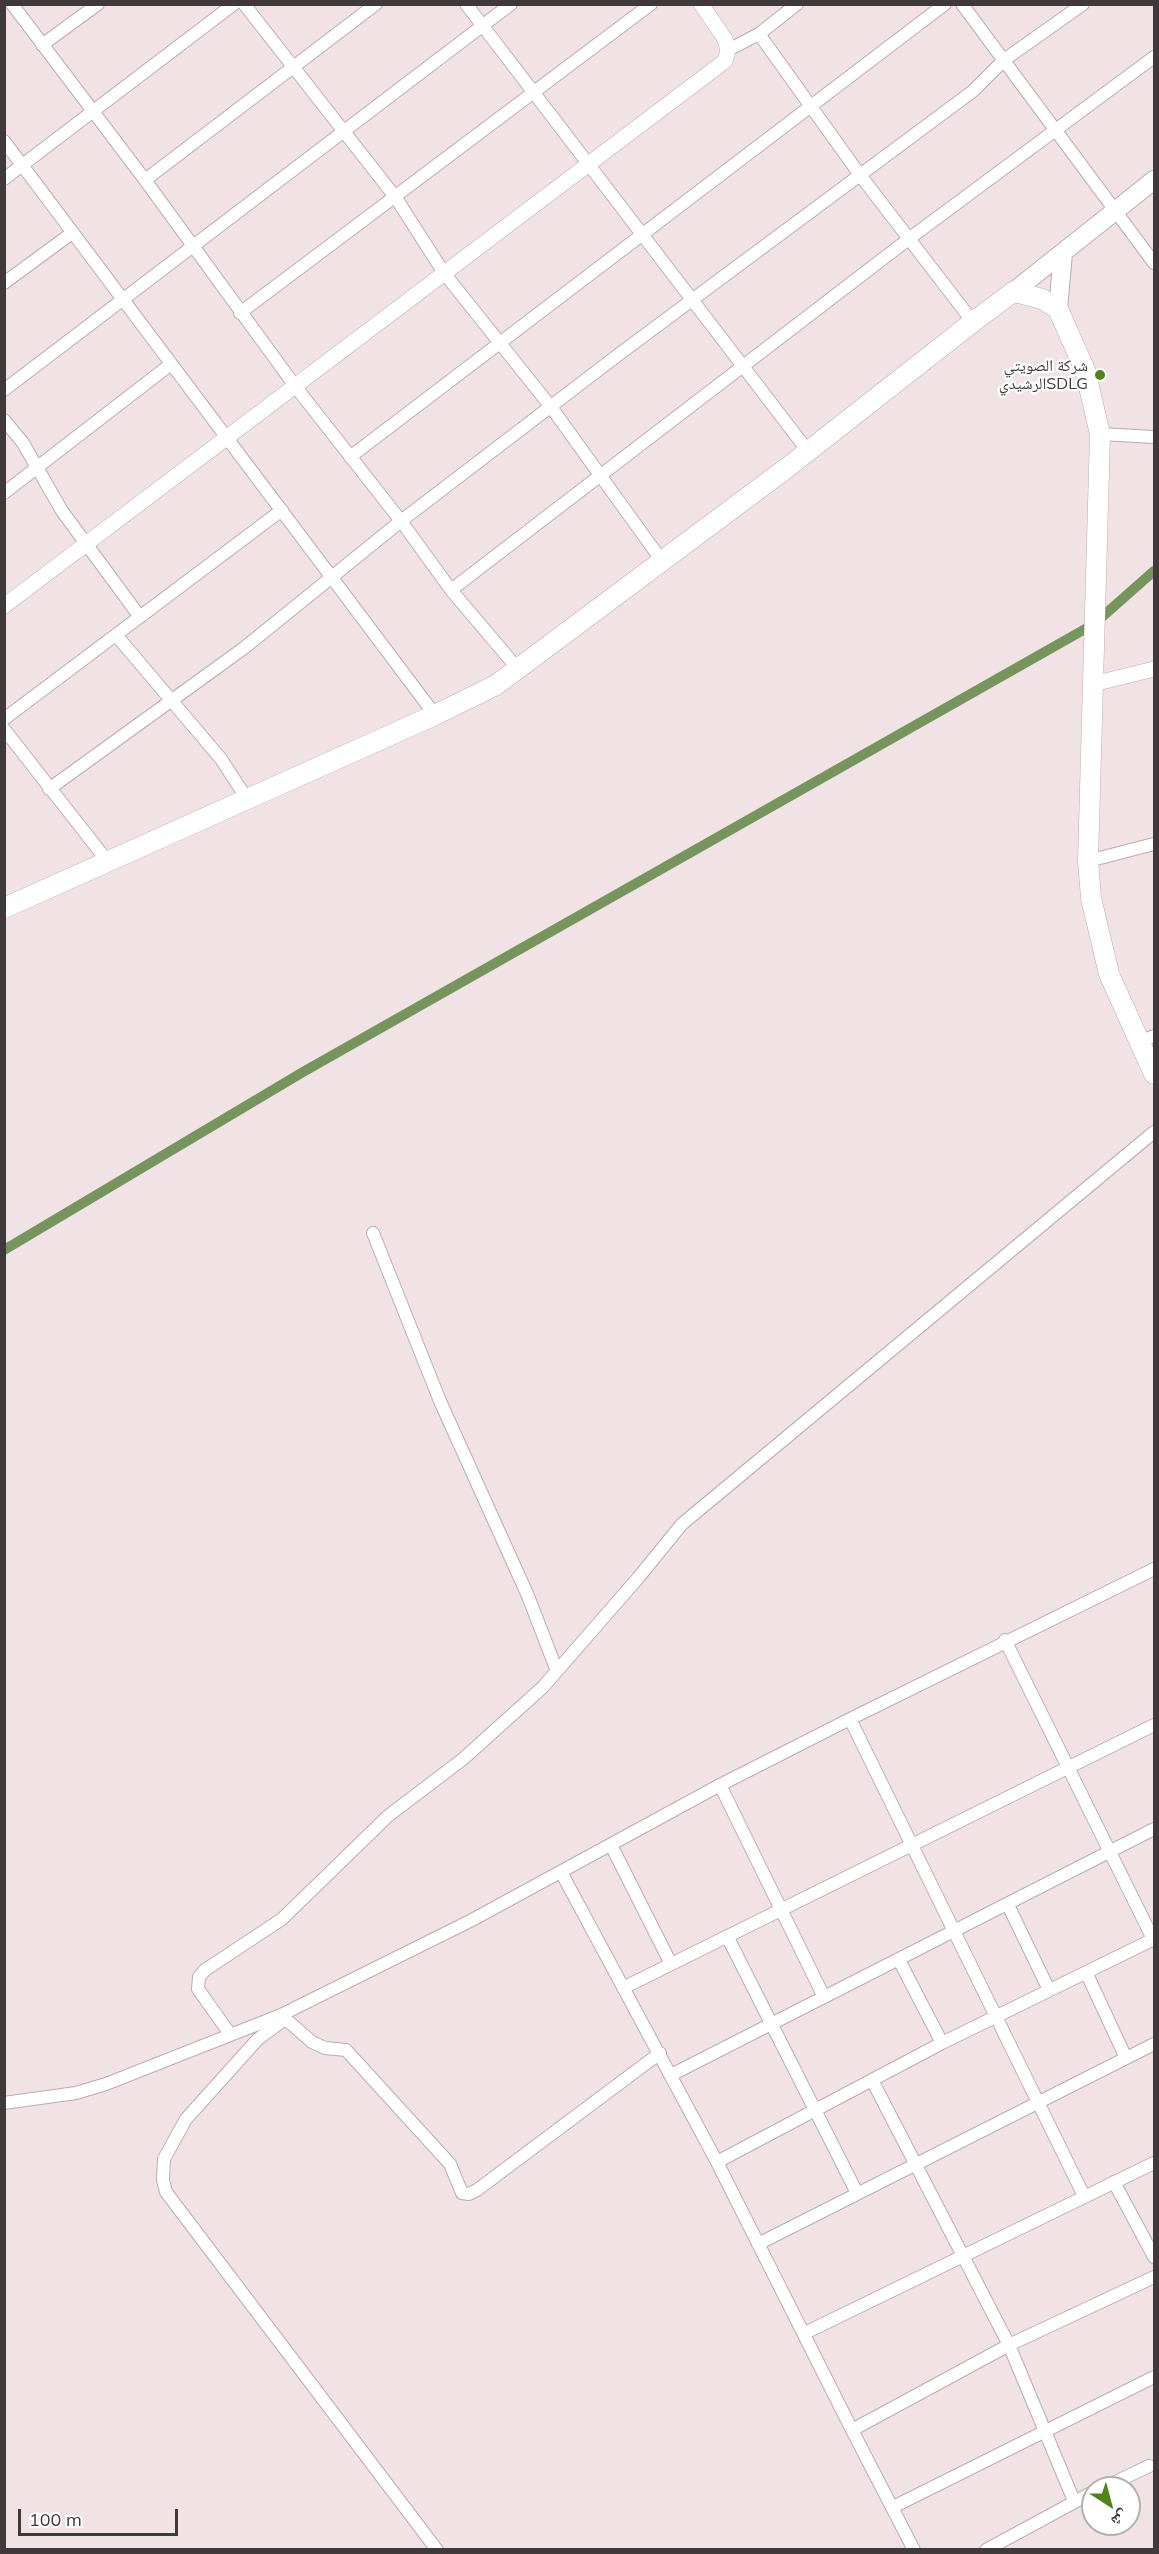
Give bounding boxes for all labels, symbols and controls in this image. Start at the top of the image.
place label: شركة الصويتي الرشيديSDLG [999,356,1088,394]
marker: شركة الصويتي الرشيديSDLG [1093,368,1107,382]
north arrow [1081,2476,1141,2536]
scale bar [21,2497,182,2535]
text: ش [1108,2506,1133,2532]
text: 100 m [29,2508,82,2531]

